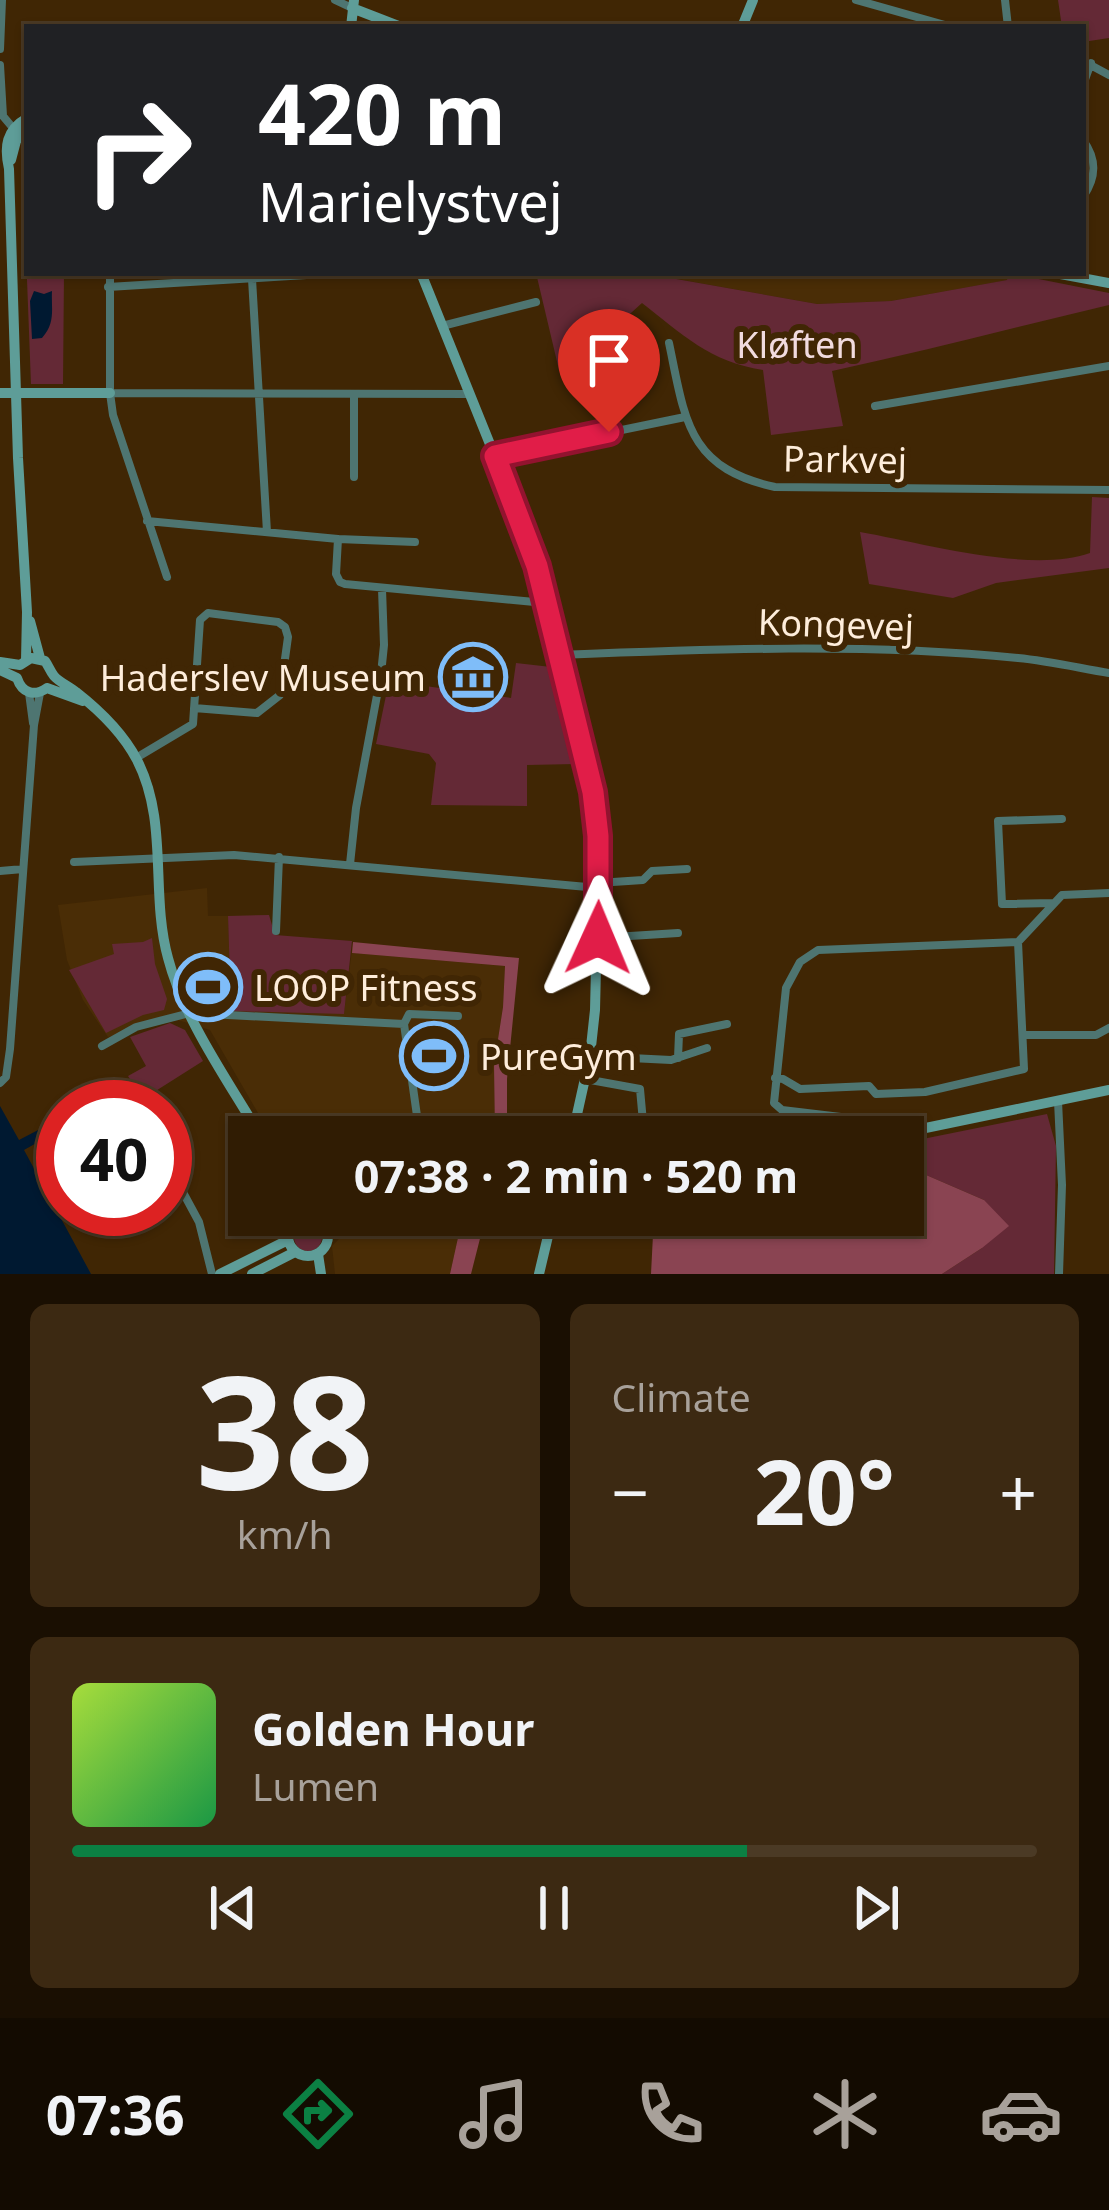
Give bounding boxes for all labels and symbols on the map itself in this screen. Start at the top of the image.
pin [558,309,660,432]
park label: Kløften [736,320,858,369]
street label: Parkvej [783,433,907,485]
street label: Kongevej [757,597,915,651]
museum icon: Haderslev Museum [438,642,508,712]
place label: Haderslev Museum [100,653,426,702]
position arrow [535,875,661,1001]
sports icon: LOOP Fitness [173,952,243,1022]
place label: LOOP Fitness [254,963,478,1012]
sports icon: PureGym [399,1021,469,1091]
place label: PureGym [480,1032,637,1081]
speed limit sign: 40 [36,1080,192,1236]

